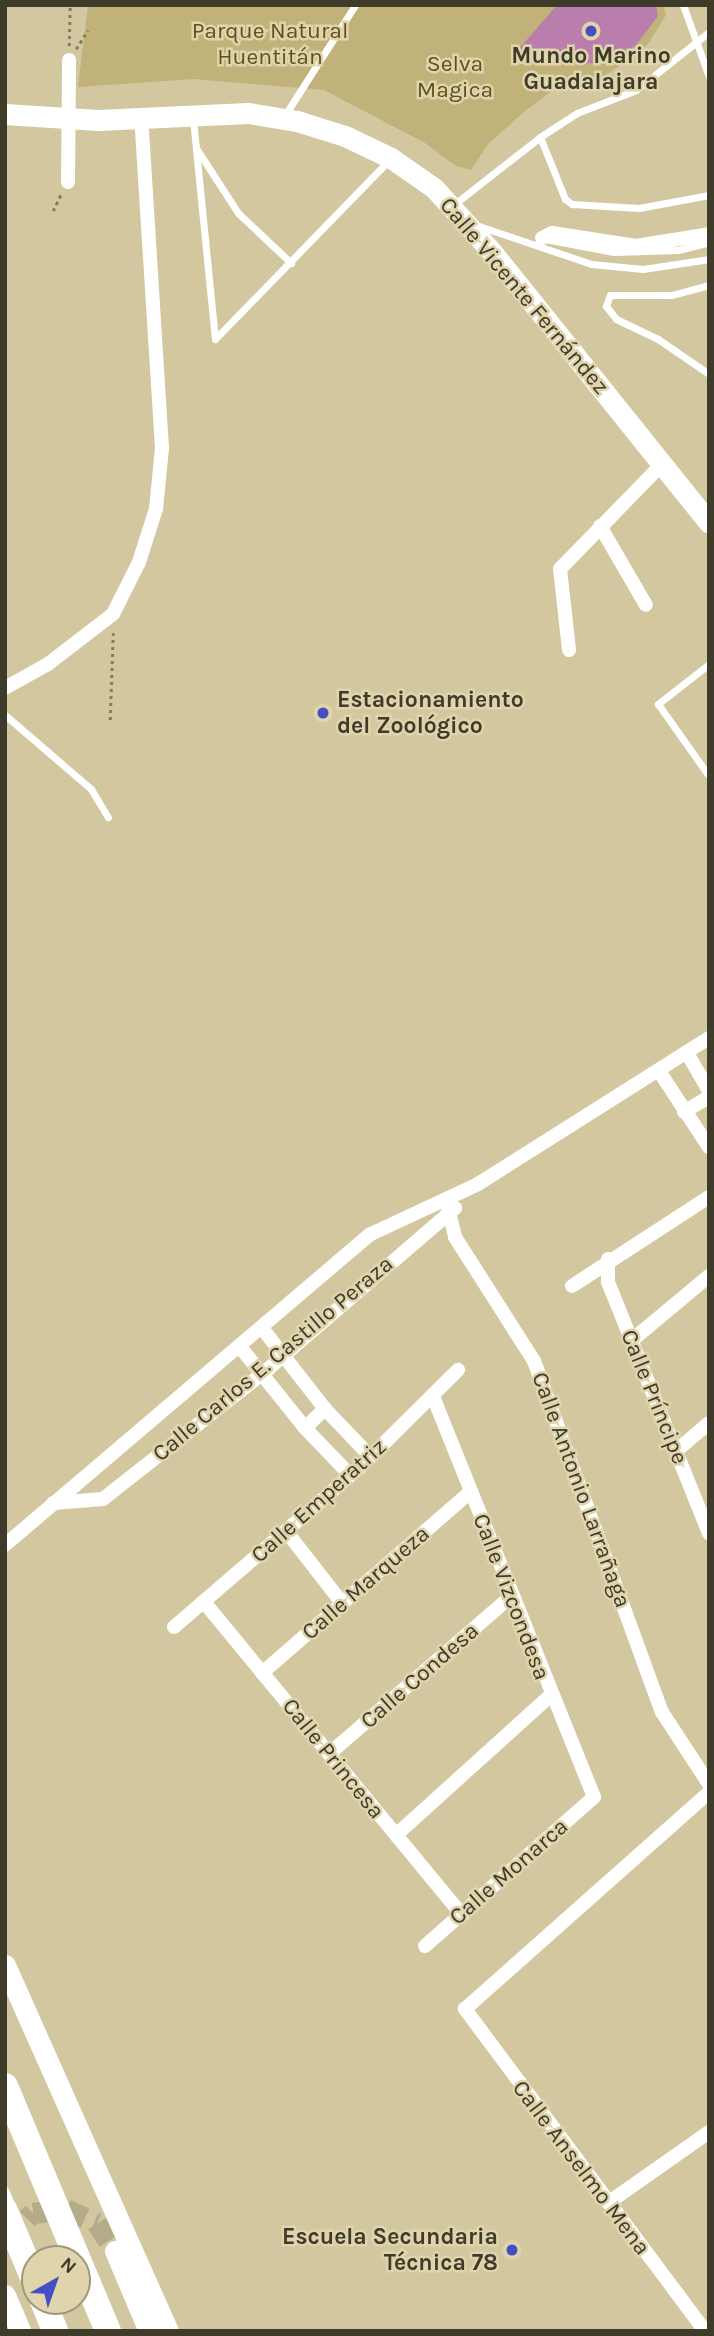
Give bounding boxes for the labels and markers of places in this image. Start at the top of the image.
marker: Mundo Marino Guadalajara [583,23,599,39]
place label: Mundo Marino Guadalajara [511,42,671,96]
place label: Estacionamiento del Zoológico [337,686,524,740]
marker: Estacionamiento del Zoológico [315,705,331,721]
place label: Escuela Secundaria Técnica 78 [282,2223,498,2277]
marker: Escuela Secundaria Técnica 78 [504,2242,520,2258]

